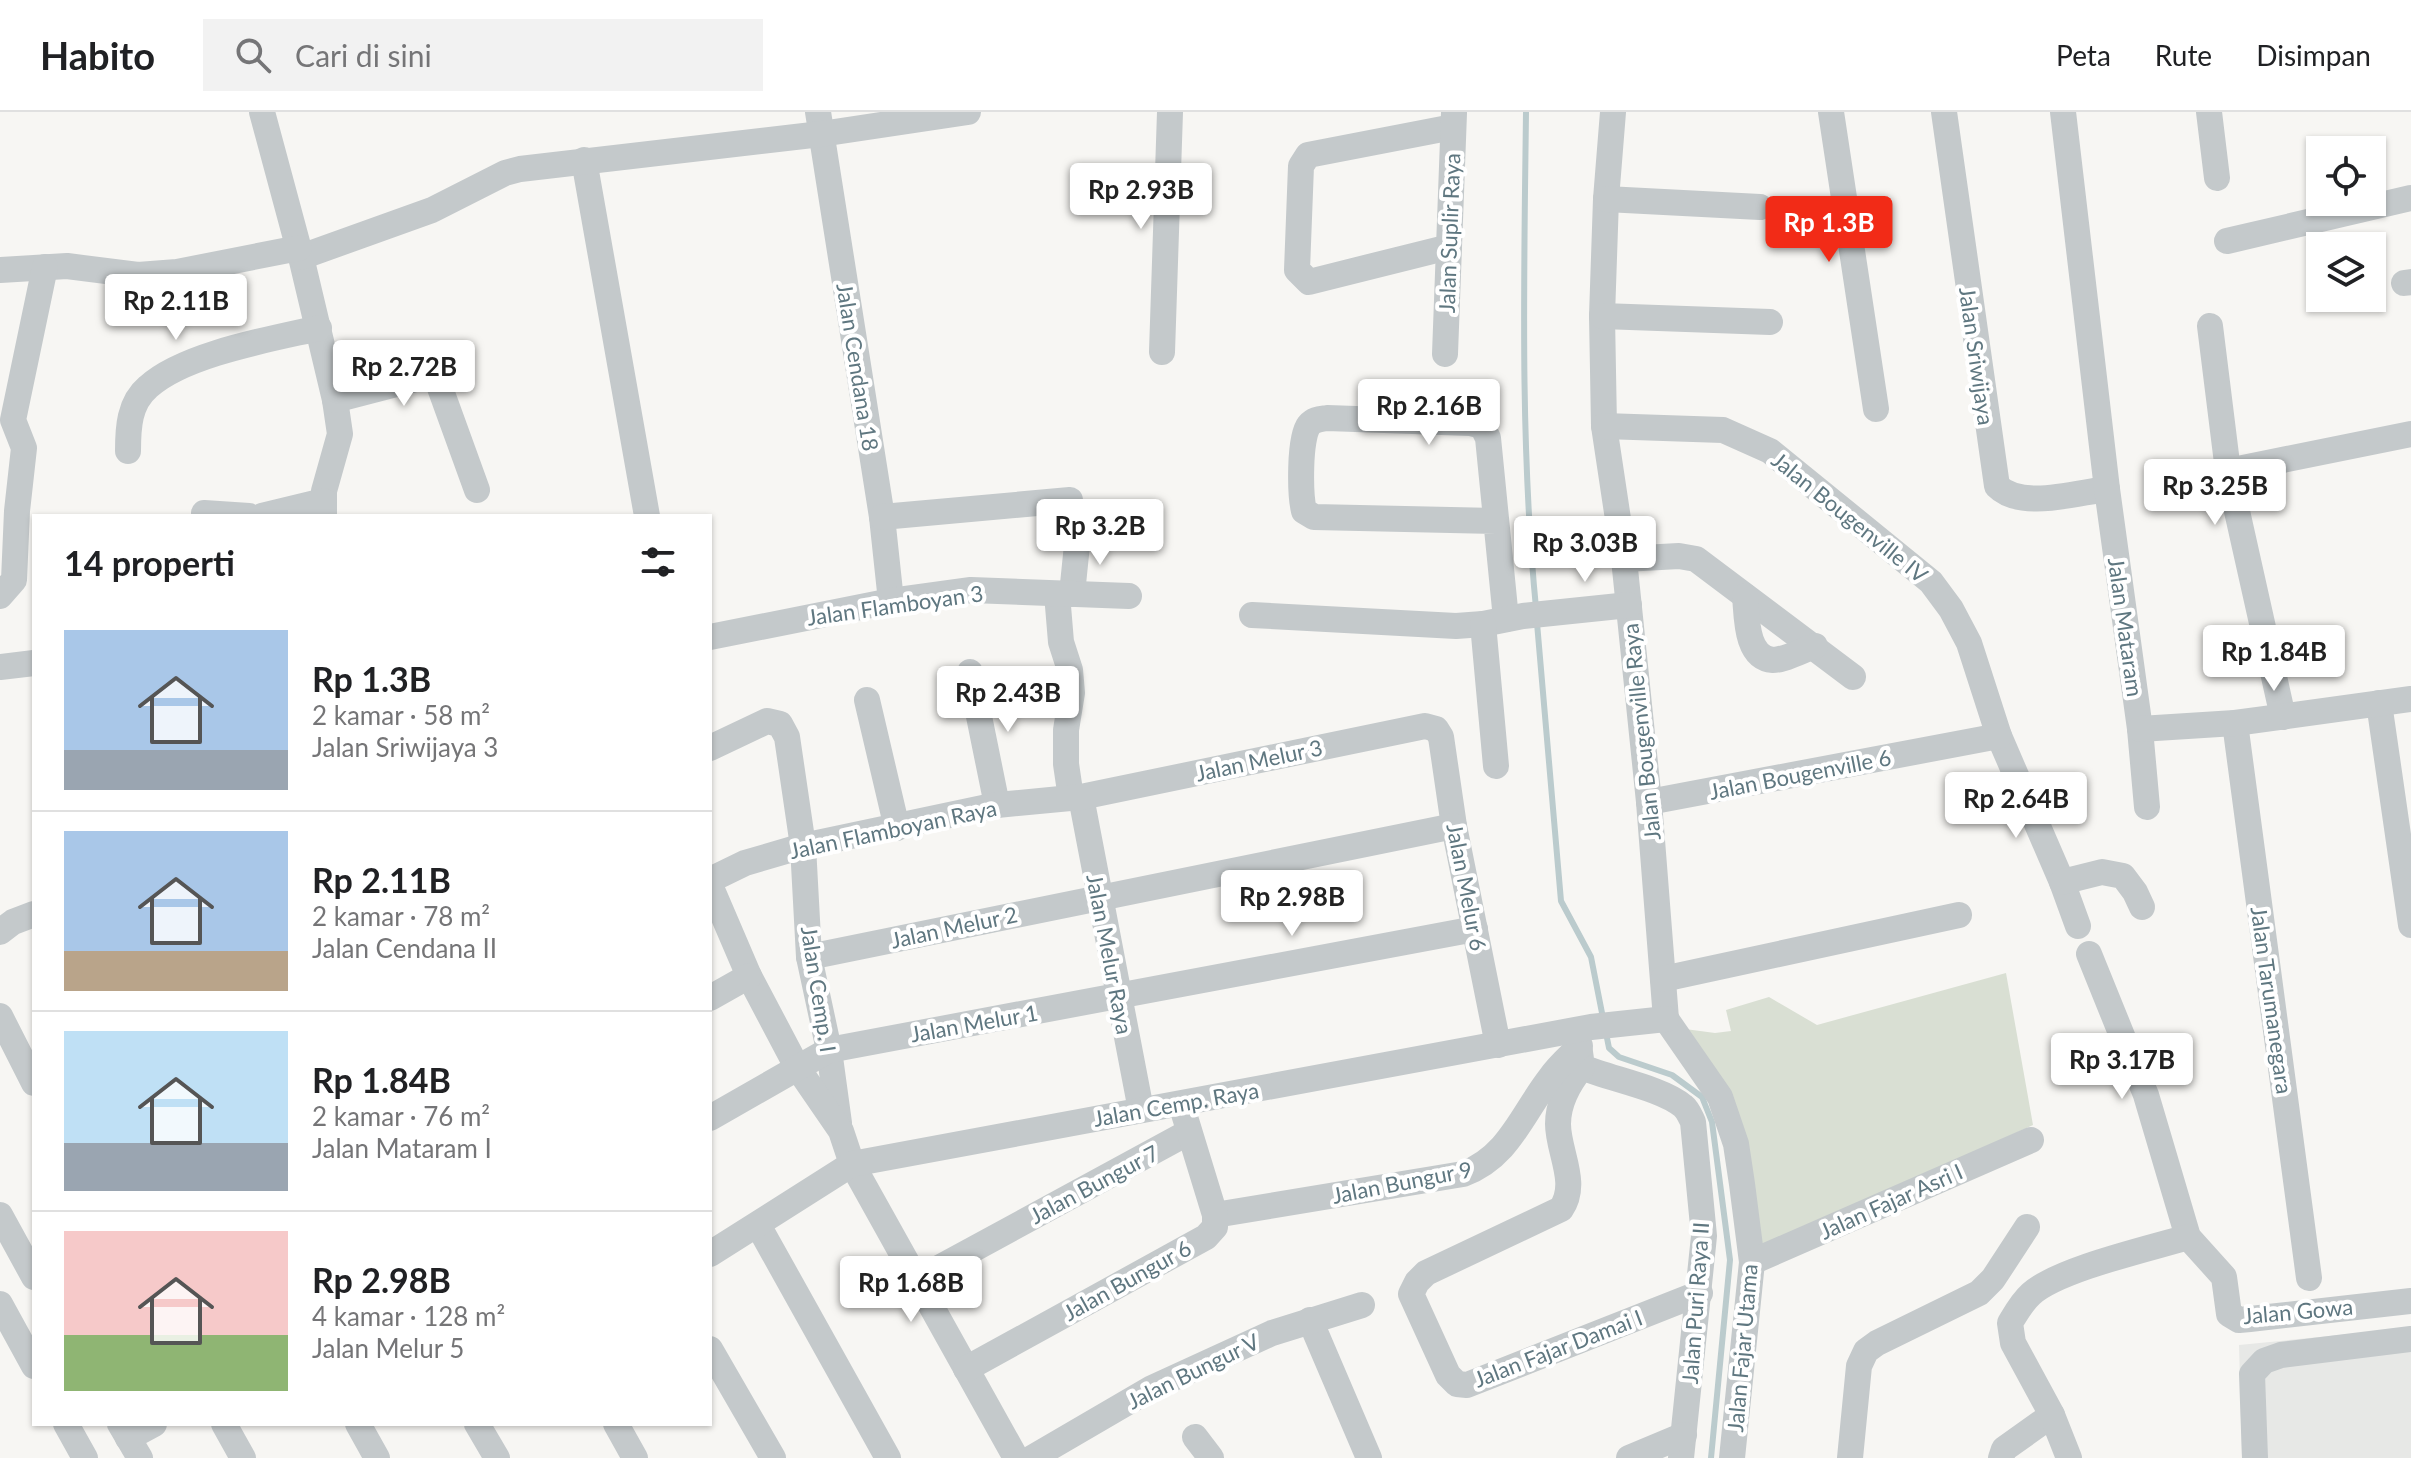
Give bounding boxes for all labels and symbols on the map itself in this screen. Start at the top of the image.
street label: Jalan Suplir Raya [1433,153,1465,313]
pin: Rp 2.93B [1058,163,1224,231]
pin: Rp 1.3B [1755,196,1903,264]
pin: Rp 2.11B [93,274,259,342]
street label: Jalan Cendana 18 [831,281,885,453]
street label: Jalan Sriwijaya [1954,285,2000,427]
pin: Rp 2.72B [321,340,487,408]
pin: Rp 2.16B [1346,379,1512,447]
street label: Jalan Bougenville IV [1767,446,1934,588]
pin: Rp 3.25B [2132,459,2298,527]
pin: Rp 3.2B [1026,499,1174,567]
pin: Rp 3.03B [1502,516,1668,584]
street label: Jalan Mataram [2103,556,2149,698]
street label: Jalan Flamboyan 3 [805,579,985,631]
street label: Jalan Bougenville Raya [1616,622,1666,842]
pin: Rp 1.84B [2191,625,2357,693]
pin: Rp 2.43B [925,666,1091,734]
street label: Jalan Melur 3 [1193,733,1325,787]
street label: Jalan Bougenville 6 [1707,743,1893,805]
pin: Rp 2.64B [1933,772,2099,840]
street label: Jalan Flamboyan Raya [787,794,999,864]
street label: Jalan Melur 6 [1441,821,1493,953]
pin: Rp 2.98B [1209,870,1375,938]
street label: Jalan Melur Raya [1081,872,1139,1036]
street label: Jalan Melur 2 [888,900,1020,954]
street label: Jalan Tarumanegara [2245,905,2299,1095]
street label: Jalan Cemp. I [796,924,842,1054]
street label: Jalan Melur 1 [908,999,1040,1047]
pin: Rp 3.17B [2039,1033,2205,1101]
street label: Jalan Cemp. Raya [1091,1076,1261,1132]
street label: Jalan Bungur 7 [1025,1139,1163,1229]
street label: Jalan Bungur 9 [1330,1155,1474,1209]
street label: Jalan Fajar Asri I [1815,1157,1967,1245]
street label: Jalan Puri Raya II [1676,1221,1714,1385]
street label: Jalan Bungur 6 [1058,1234,1196,1326]
pin: Rp 1.68B [828,1256,994,1324]
street label: Jalan Fajar Utama [1721,1263,1763,1433]
street label: Jalan Gowa [2242,1293,2354,1329]
street label: Jalan Fajar Damai I [1470,1303,1646,1393]
street label: Jalan Bungur V [1123,1327,1263,1415]

